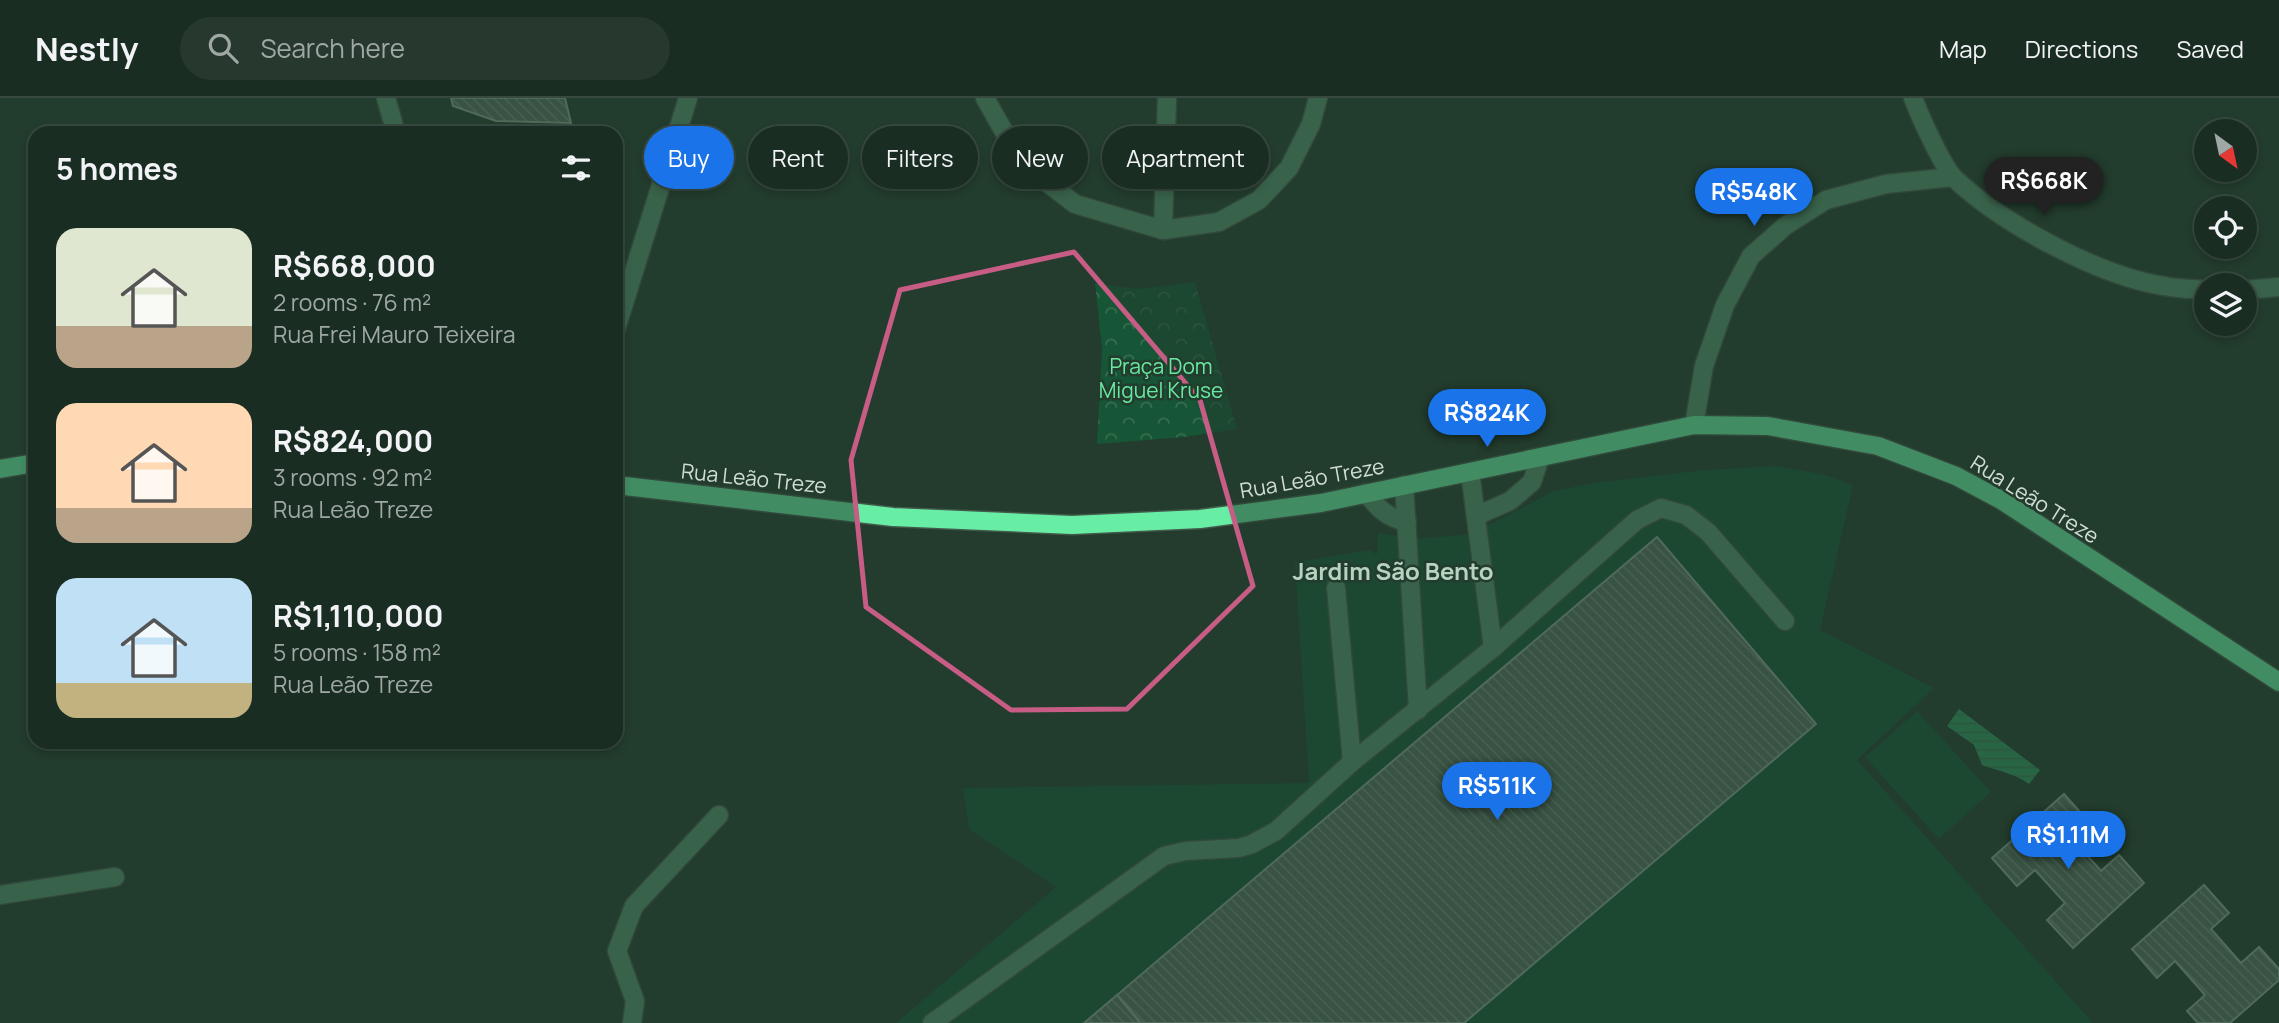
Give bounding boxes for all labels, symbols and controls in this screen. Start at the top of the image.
search box [180,17,670,80]
text: Nestly [35,26,138,71]
icon: search [204,29,242,67]
text: Search here [260,30,405,66]
text: Map [1939,32,1987,65]
text: Directions [2025,32,2138,65]
text: Saved [2176,32,2244,65]
north arrow [2194,119,2258,182]
map controls [2194,119,2257,336]
chip: Buy [644,126,734,189]
chip: Rent [748,126,848,189]
chip: Filters [862,126,978,189]
chip: New [992,126,1088,189]
chip: Apartment [1102,126,1269,189]
text: 5 homes [56,148,178,189]
icon: filters [557,149,595,187]
pin: R$668K [1987,158,2101,217]
text: R$668K [2000,164,2088,196]
pin: R$548K [1697,169,1811,228]
text: R$548K [1711,175,1797,207]
button: locate [2194,196,2257,259]
text: R$668,000 [273,245,436,286]
icon: home [112,256,196,340]
button: layers [2194,273,2257,336]
text: 2 rooms · 76 m² [273,286,431,318]
text: Rua Frei Mauro Teixeira [273,318,515,350]
park label: Praça Dom Miguel Kruse [1099,352,1223,404]
pin: R$824K [1430,390,1544,449]
text: R$824K [1444,396,1530,428]
text: R$824,000 [273,420,433,461]
icon: home [112,431,196,515]
street label: Rua Leão Treze [1966,448,2104,550]
street label: Rua Leão Treze [1238,452,1386,504]
street label: Rua Leão Treze [680,456,828,500]
text: 3 rooms · 92 m² [273,461,432,493]
text: Rua Leão Treze [273,493,433,525]
district label: Jardim São Bento [1292,554,1494,587]
text: R$1,110,000 [273,595,443,636]
icon: home [112,606,196,690]
text: 5 rooms · 158 m² [273,636,441,668]
text: Rua Leão Treze [273,668,433,700]
pin: R$511K [1440,762,1554,822]
text: R$511K [1458,769,1536,801]
pin: R$1.11M [2003,812,2133,871]
text: R$1.11M [2027,818,2109,850]

